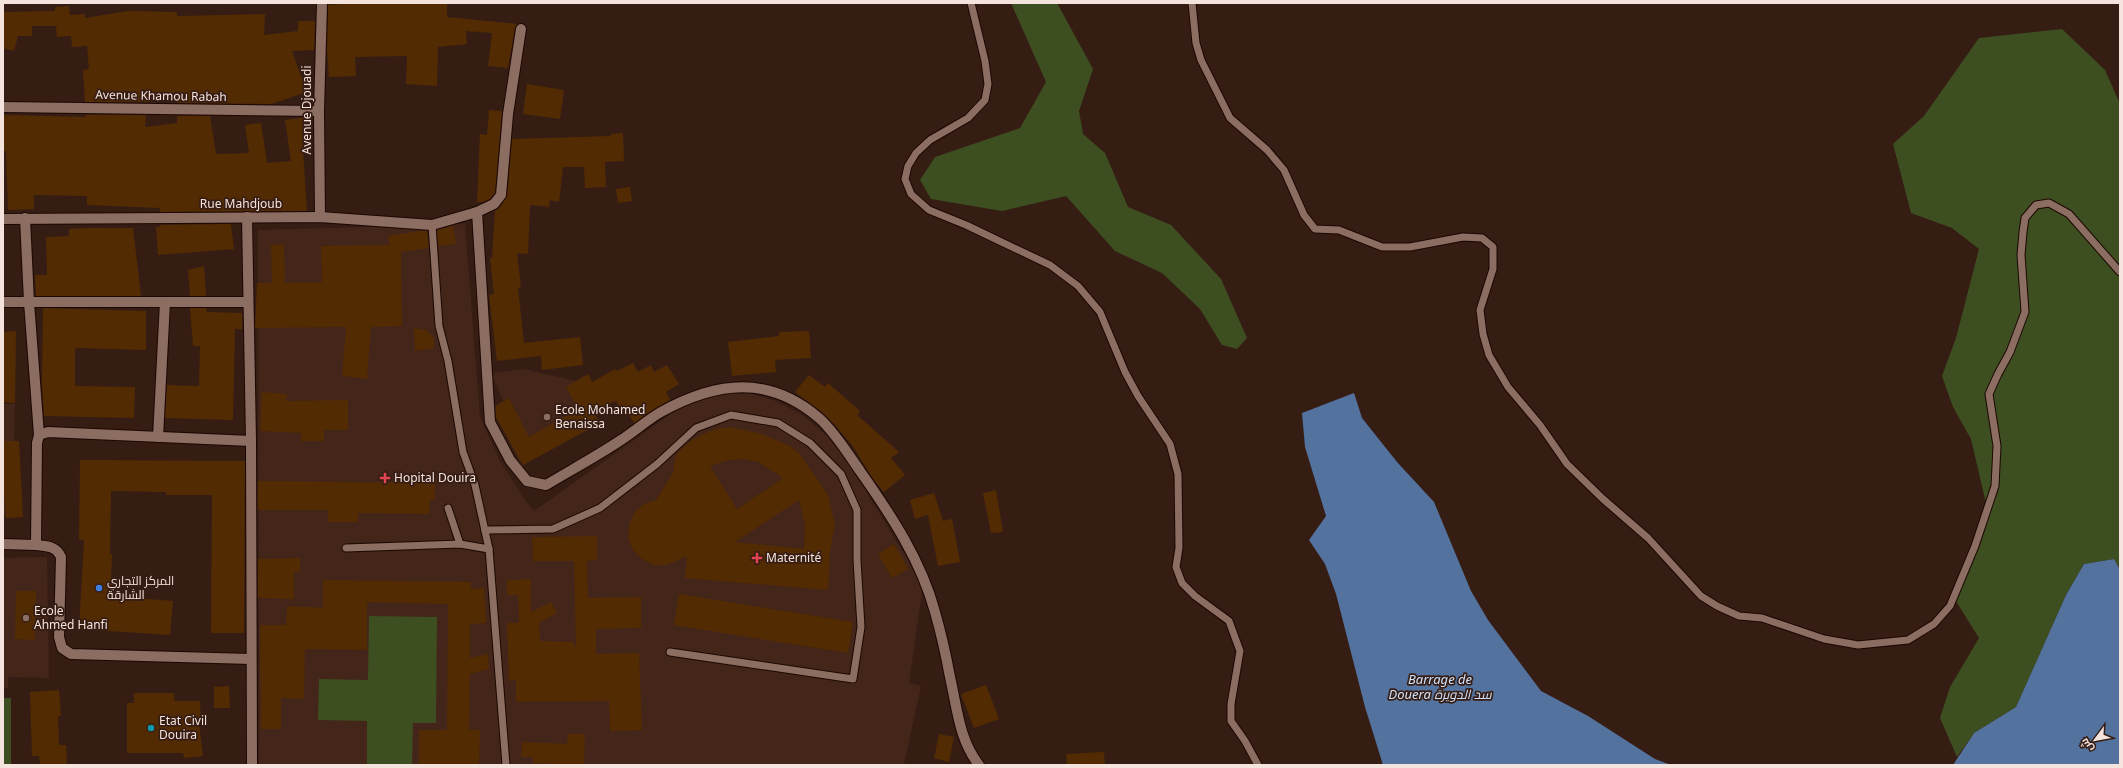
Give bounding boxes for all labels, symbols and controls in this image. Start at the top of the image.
street label: Avenue Djouadi [298,66,315,155]
street label: Avenue Khamou Rabah [95,86,227,105]
street label: Rue Mahdjoub [200,195,282,212]
place label: Ecole Mohamed Benaissa [555,401,645,432]
marker: Ecole Mohamed Benaissa [542,412,552,422]
place label: Hopital Douira [394,469,476,486]
marker: Hopital Douira [379,472,391,484]
place label: Maternité [766,549,822,566]
marker: Maternité [751,552,763,564]
place label: المركز التجاري الشارقة [107,572,174,603]
marker: المركز التجاري الشارقة [94,583,104,593]
place label: Ecole Ahmed Hanfi [34,602,108,633]
marker: Ecole Ahmed Hanfi [21,613,31,623]
water label: Barrage de Douera سد الدويرة [1389,670,1492,703]
place label: Etat Civil Douira [159,712,207,743]
north arrow [2075,720,2115,760]
marker: Etat Civil Douira [146,723,156,733]
text: ش [2076,736,2096,756]

